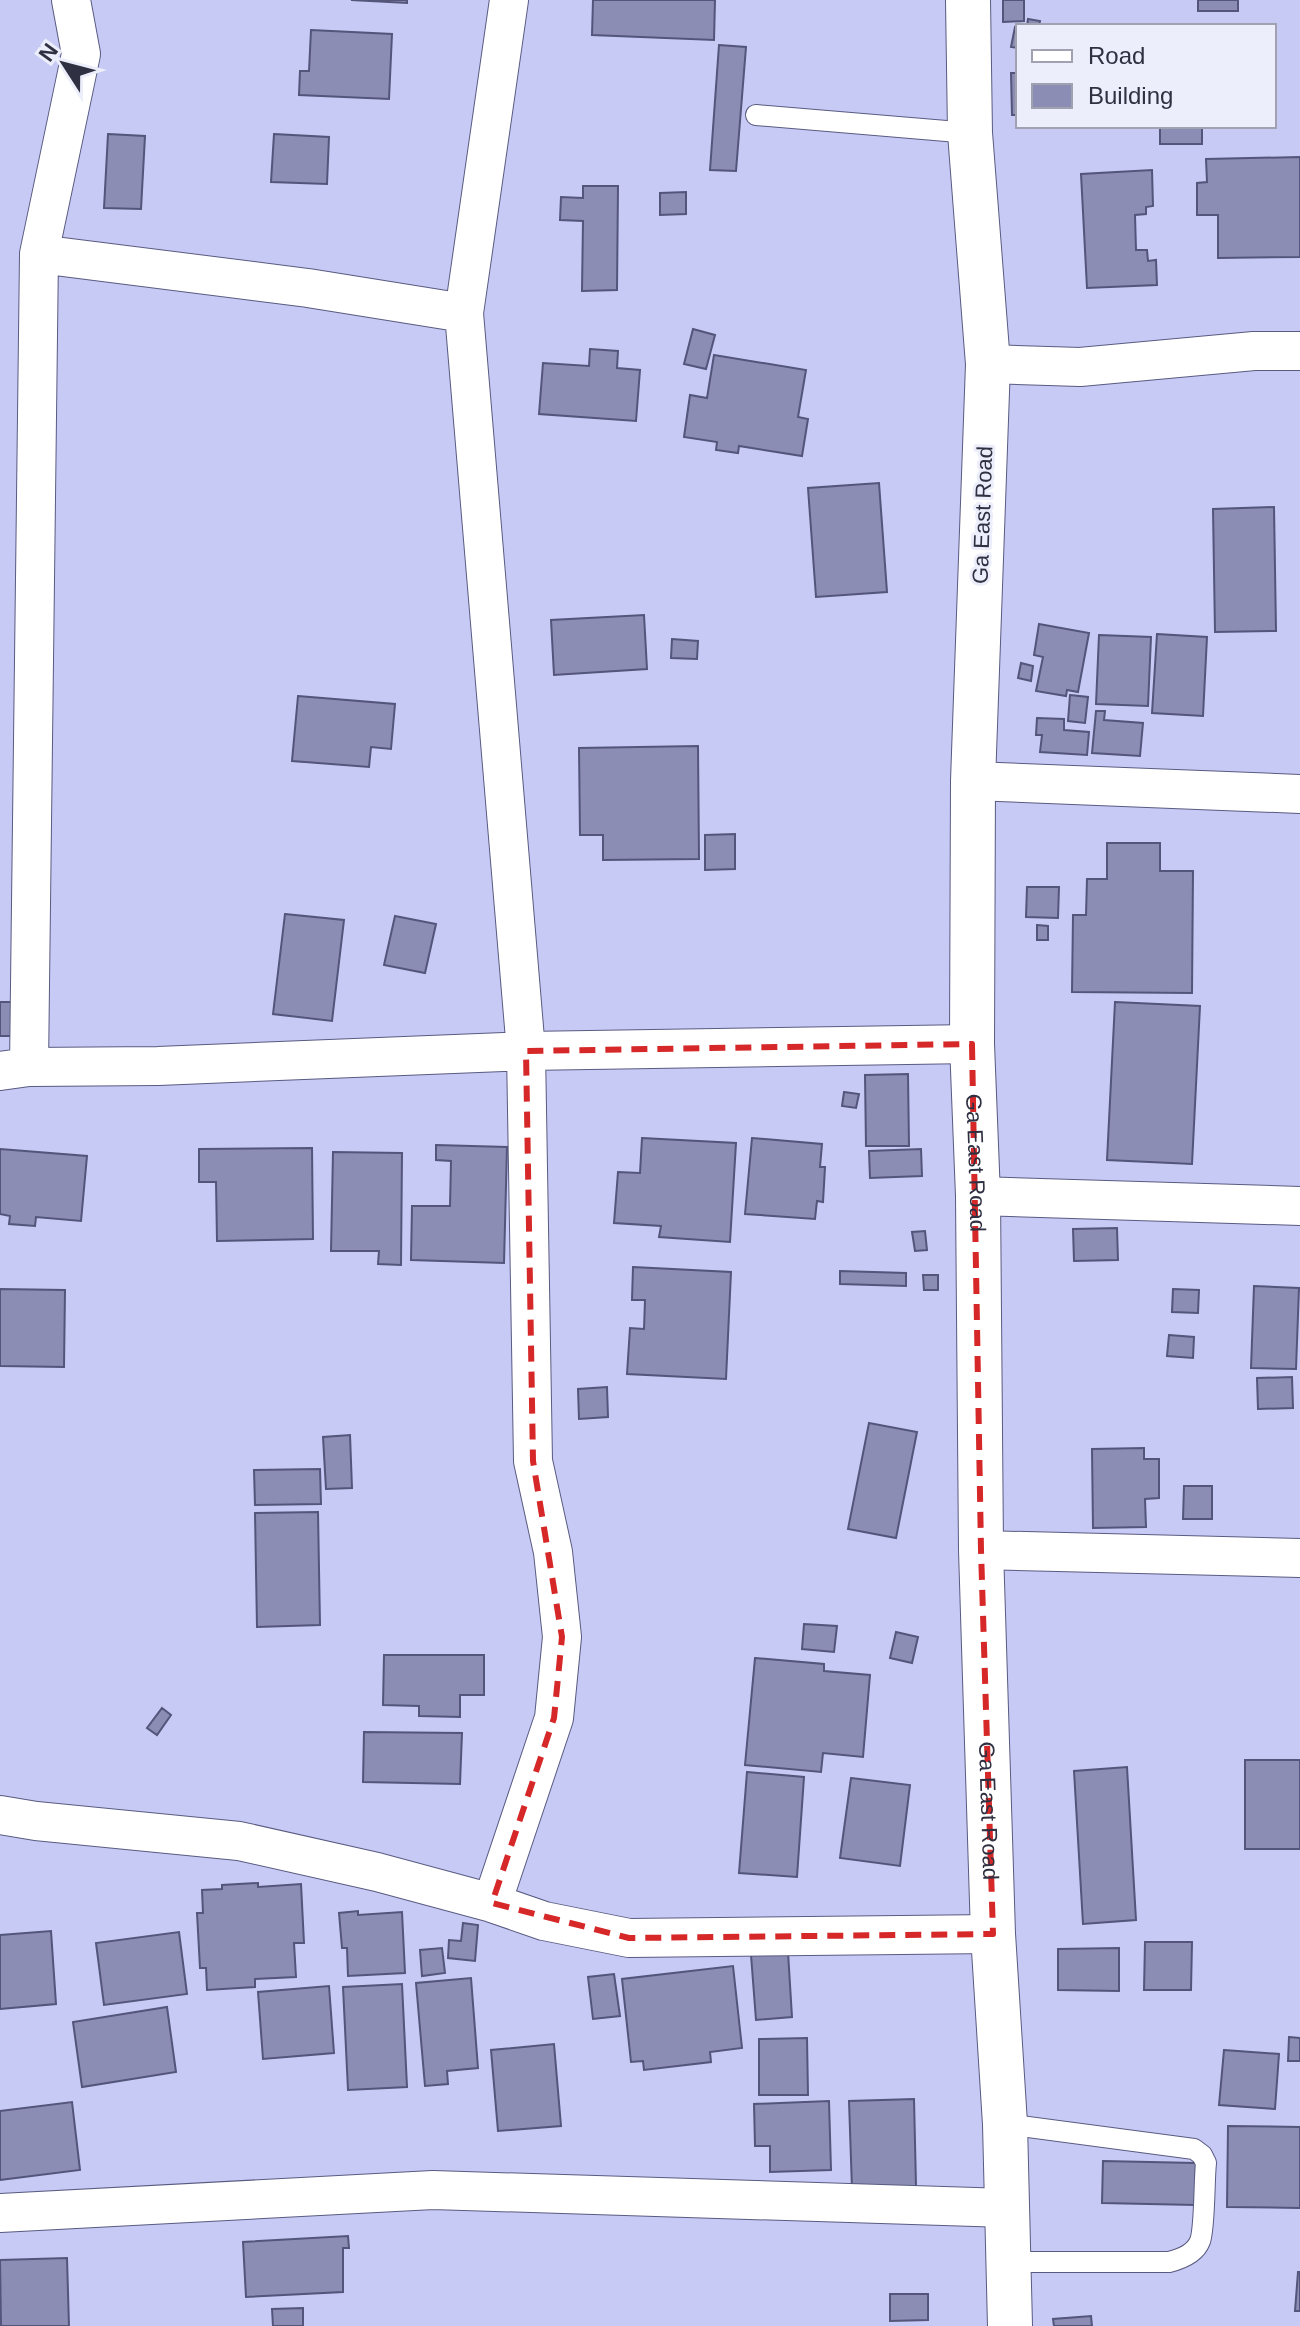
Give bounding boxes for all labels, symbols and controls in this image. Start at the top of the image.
north arrow [24,24,104,104]
legend [1016,24,1276,128]
text: N [33,39,63,66]
text: Road [1088,42,1145,69]
text: Building [1088,82,1173,109]
street label: Ga East Road [968,446,997,585]
street label: Ga East Road [961,1093,990,1232]
street label: Ga East Road [974,1741,1003,1880]

